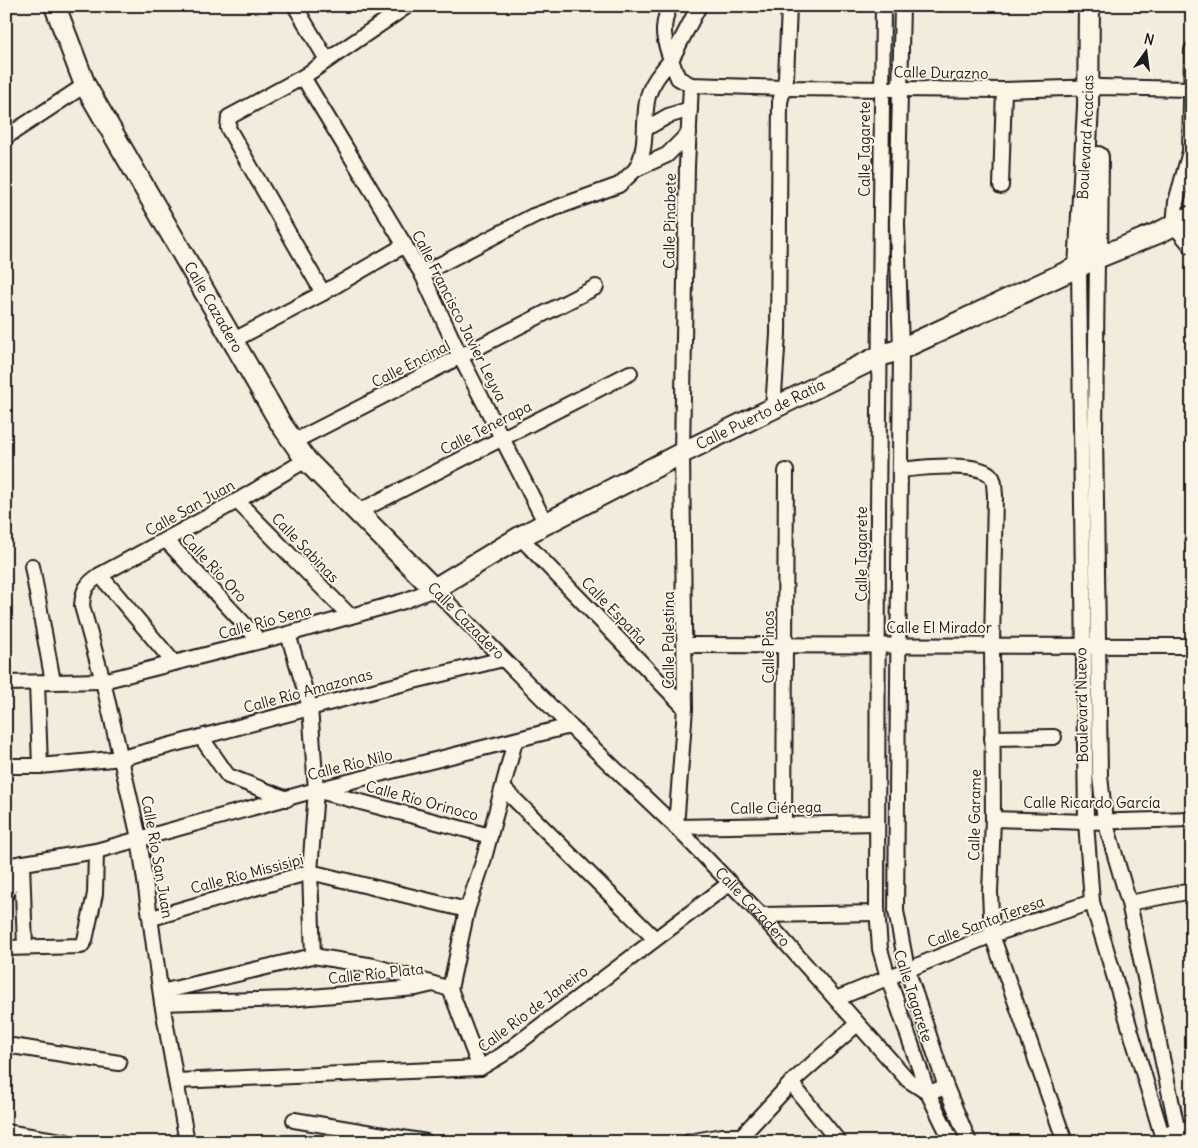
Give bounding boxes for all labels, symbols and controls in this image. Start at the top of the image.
north arrow [1120,28,1170,78]
text: N [1142,29,1156,49]
street label: Calle Durazno [893,62,989,83]
street label: Boulevard Acacias [1073,75,1097,200]
street label: Calle Tagarete [855,101,874,197]
street label: Calle Pinabete [659,173,680,269]
street label: Calle Francisco Javier Leyva [408,227,511,405]
street label: Calle Cazadero [180,258,248,356]
street label: Calle Encinal [368,336,453,391]
street label: Calle Puerto de Ratia [693,374,828,454]
street label: Calle Tenerapa [437,396,535,459]
street label: Calle San Juan [142,475,238,540]
street label: Calle Tagarete [852,506,871,602]
street label: Calle Sabinas [268,509,343,586]
street label: Calle Río Oro [178,529,251,606]
street label: Calle España [577,573,652,649]
street label: Calle Cazadero [424,578,509,663]
street label: Calle Palestina [659,591,678,689]
street label: Calle Río Sena [216,600,314,643]
street label: Calle Pinos [759,610,778,684]
street label: Calle El Mirador [886,618,992,637]
street label: Boulevard Nuevo [1071,647,1092,763]
street label: Calle Río Amazonas [241,664,374,717]
street label: Calle Río Nilo [305,745,394,784]
street label: Calle Garame [964,769,985,861]
street label: Calle Río Orinoco [364,776,480,825]
street label: Calle Ricardo García [1023,793,1161,812]
street label: Calle Río San Juan [137,794,178,920]
street label: Calle Ciénega [730,797,822,818]
street label: Calle Río Missisipi [188,849,305,898]
street label: Calle Cazadero [711,863,795,950]
street label: Calle Santa Teresa [925,891,1047,952]
street label: Calle Tagarete [890,947,937,1044]
street label: Calle Río Plata [327,959,425,988]
street label: Calle Río de Janeiro [474,961,591,1056]

